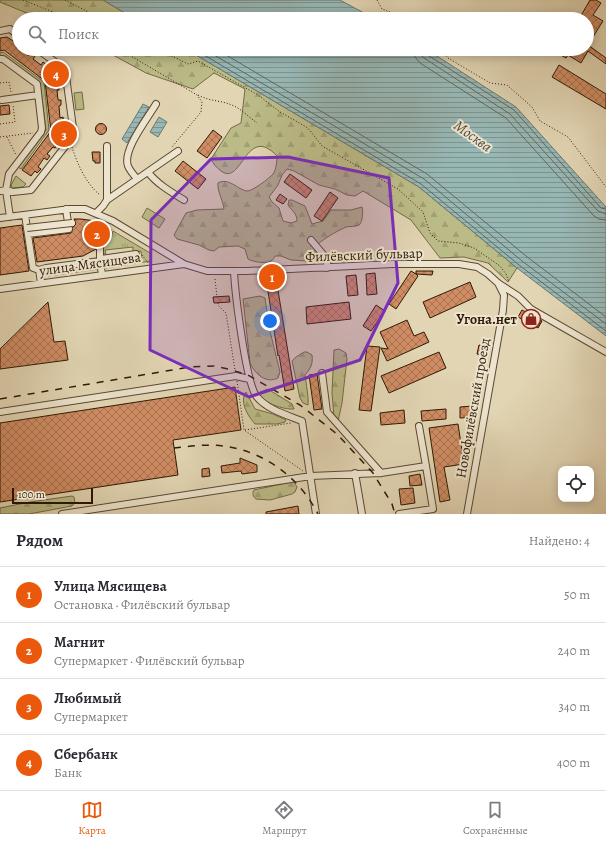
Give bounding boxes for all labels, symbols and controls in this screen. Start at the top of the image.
search box [12,12,594,56]
icon: search [26,23,48,45]
text: Поиск [58,24,99,44]
pin: 4 [43,59,69,89]
water label: Москва [450,115,496,157]
pin: 3 [51,119,77,149]
pin: 2 [84,219,110,249]
street label: Филёвский бульвар [305,243,423,267]
street label: улица Мясищева [37,247,143,281]
pin: 1 [259,262,285,292]
shop icon: Угона.нет [520,308,542,330]
place label: Угона.нет [456,310,518,329]
your location [260,311,280,331]
street label: Новофилёвский проезд [451,336,495,480]
map controls [558,466,594,502]
button: locate [558,466,594,502]
scale bar [12,486,93,505]
text: 100 m [18,487,45,502]
text: Рядом [16,529,63,552]
text: Найдено: 4 [529,532,590,549]
text: Улица Мясищева [54,576,167,596]
text: 1 [27,586,31,603]
text: 50 m [564,586,590,603]
text: Остановка · Филёвский бульвар [54,596,230,613]
text: Магнит [54,632,105,652]
text: 2 [26,642,32,659]
text: 240 m [558,642,590,659]
text: Супермаркет · Филёвский бульвар [54,652,245,669]
text: Любимый [54,688,122,708]
text: 3 [26,698,32,715]
text: 340 m [558,698,590,715]
text: Супермаркет [54,708,128,725]
text: Сбербанк [54,744,118,764]
text: 4 [26,754,32,771]
text: 400 m [557,754,590,771]
text: Банк [54,764,82,781]
tab: Карта [78,799,106,838]
tab: Маршрут [262,799,307,838]
tab: Сохранённые [463,799,528,838]

